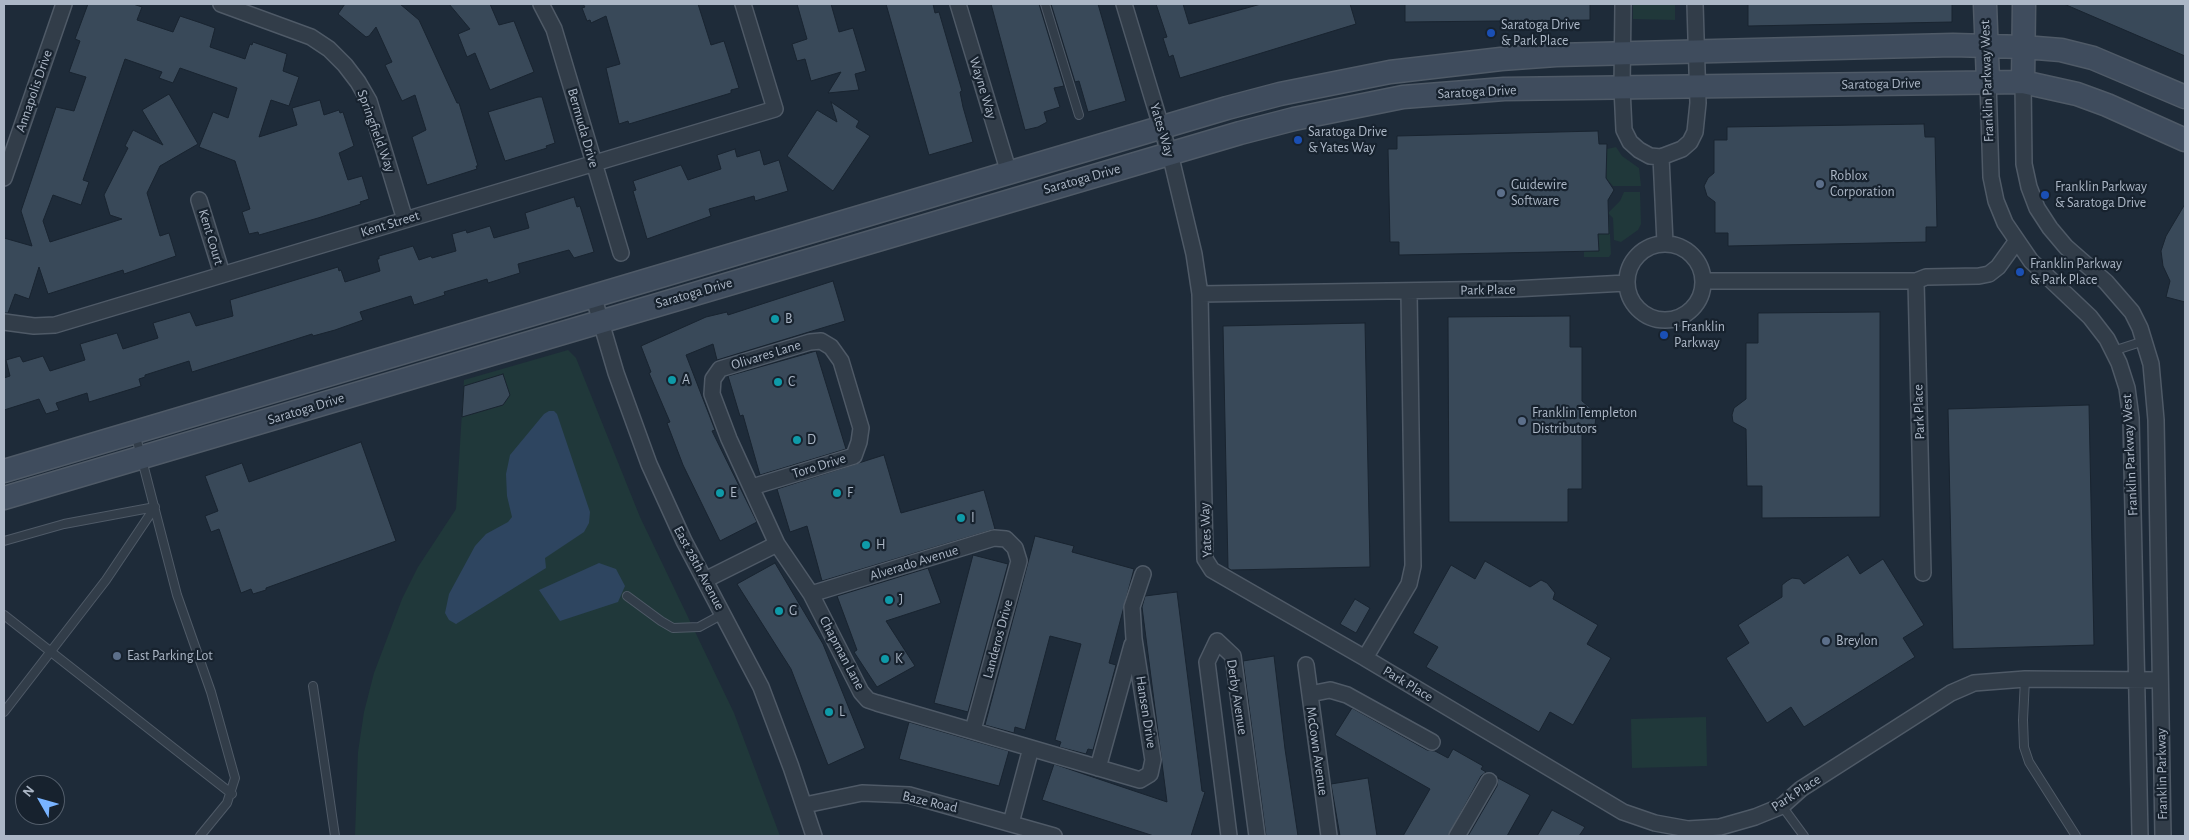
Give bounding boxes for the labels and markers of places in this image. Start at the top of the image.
place label: Saratoga Drive & Park Place [1501,17,1580,49]
marker: Saratoga Drive & Park Place [1485,27,1497,39]
place label: Saratoga Drive & Yates Way [1308,124,1387,156]
marker: Saratoga Drive & Yates Way [1292,134,1304,146]
place label: Roblox Corporation [1830,168,1895,200]
place label: Guidewire Software [1511,177,1567,210]
marker: Roblox Corporation [1814,178,1826,190]
place label: Franklin Parkway & Saratoga Drive [2055,179,2147,212]
marker: Guidewire Software [1495,187,1507,199]
marker: Franklin Parkway & Saratoga Drive [2039,189,2051,201]
place label: Franklin Parkway & Park Place [2030,256,2122,288]
marker: Franklin Parkway & Park Place [2014,266,2026,278]
place label: B [785,311,793,327]
marker: B [769,313,781,325]
place label: 1 Franklin Parkway [1674,319,1725,352]
marker: 1 Franklin Parkway [1658,329,1670,341]
place label: A [682,372,690,388]
marker: A [666,374,678,386]
place label: C [788,374,795,390]
marker: C [772,376,784,388]
place label: Franklin Templeton Distributors [1532,405,1637,438]
marker: Franklin Templeton Distributors [1516,415,1528,427]
place label: D [807,432,816,448]
marker: D [791,434,803,446]
place label: E [730,485,737,501]
place label: F [847,485,853,501]
marker: E [714,487,726,499]
marker: F [831,487,843,499]
place label: I [971,510,975,526]
marker: I [955,512,967,524]
place label: H [876,537,886,553]
marker: H [860,539,872,551]
place label: J [899,592,903,608]
marker: J [883,594,895,606]
place label: G [789,603,797,619]
marker: G [773,605,785,617]
place label: Breylon [1836,633,1878,649]
marker: Breylon [1820,635,1832,647]
place label: East Parking Lot [127,648,213,664]
marker: East Parking Lot [111,650,123,662]
place label: K [895,651,903,667]
marker: K [879,653,891,665]
place label: L [839,704,845,720]
marker: L [823,706,835,718]

